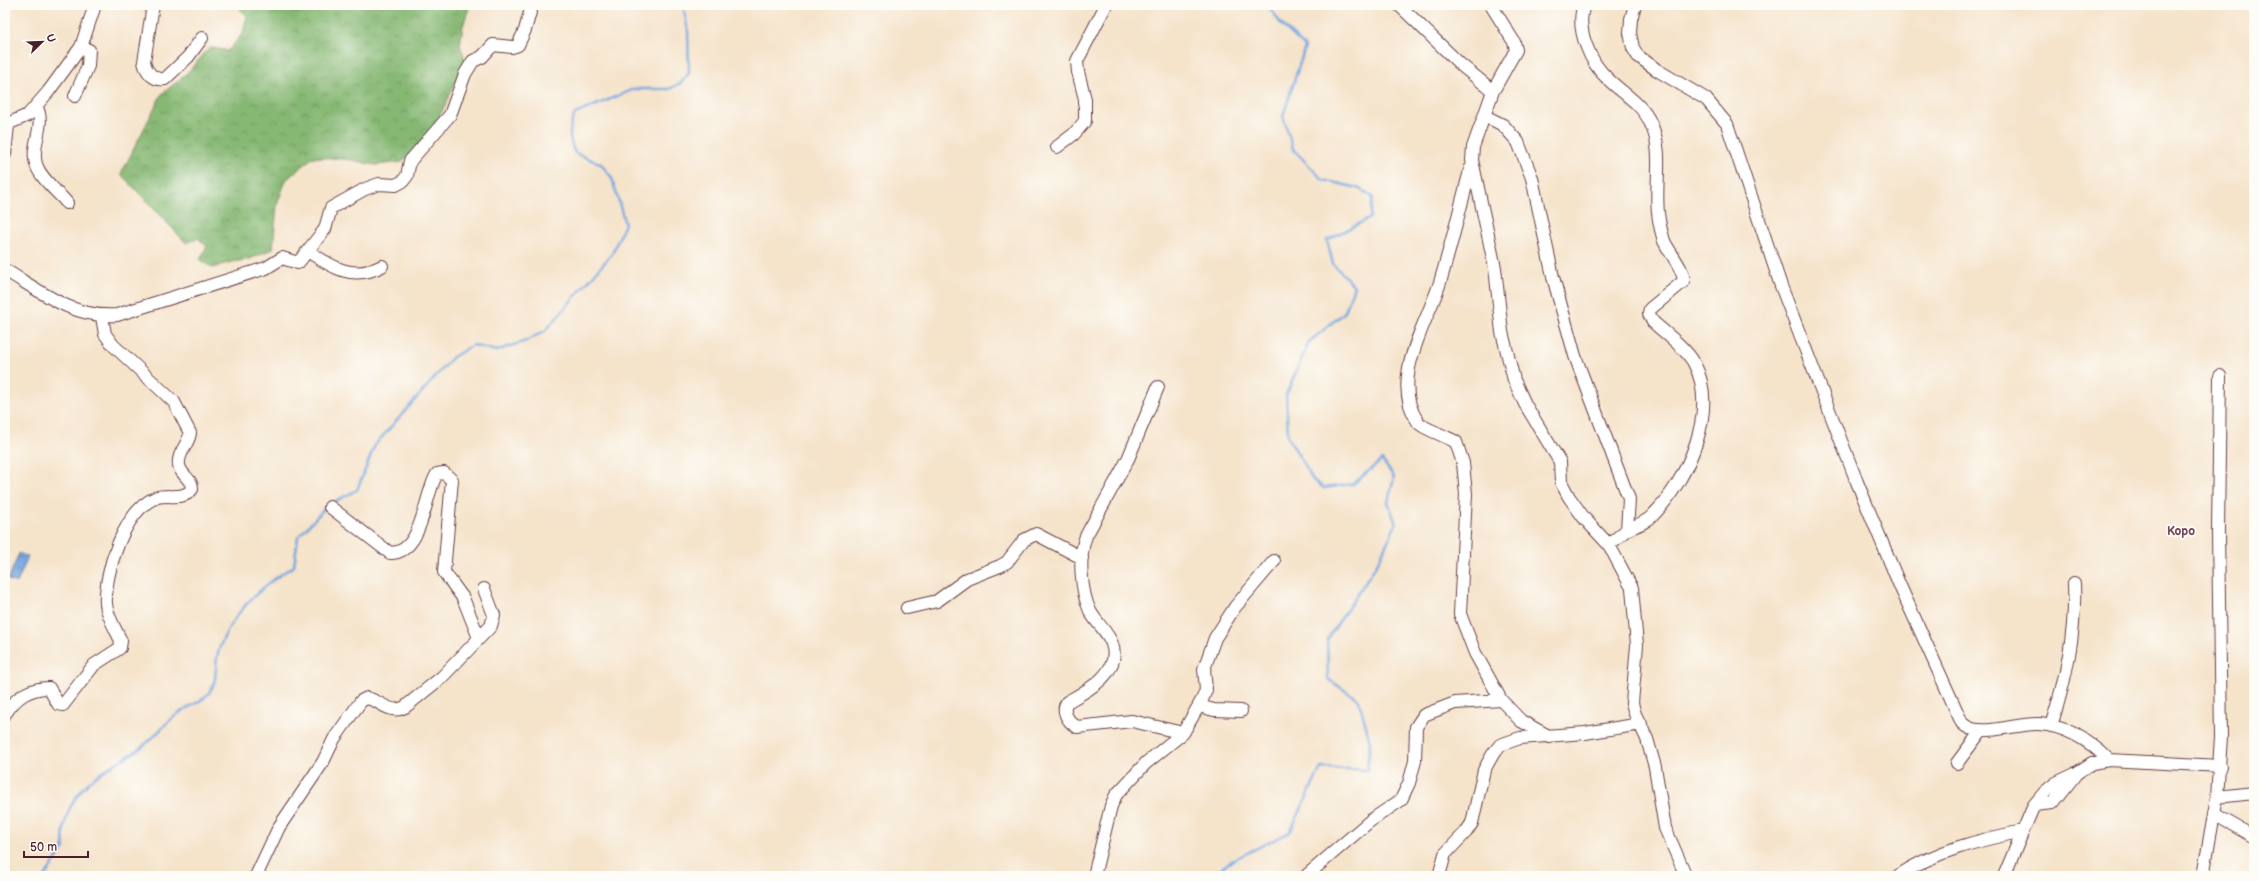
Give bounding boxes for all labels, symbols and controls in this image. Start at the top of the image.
north arrow [22,22,62,62]
text: U [43,32,58,45]
district label: Kopo [2167,524,2195,539]
scale bar [24,833,88,859]
text: 50 m [30,840,57,855]

